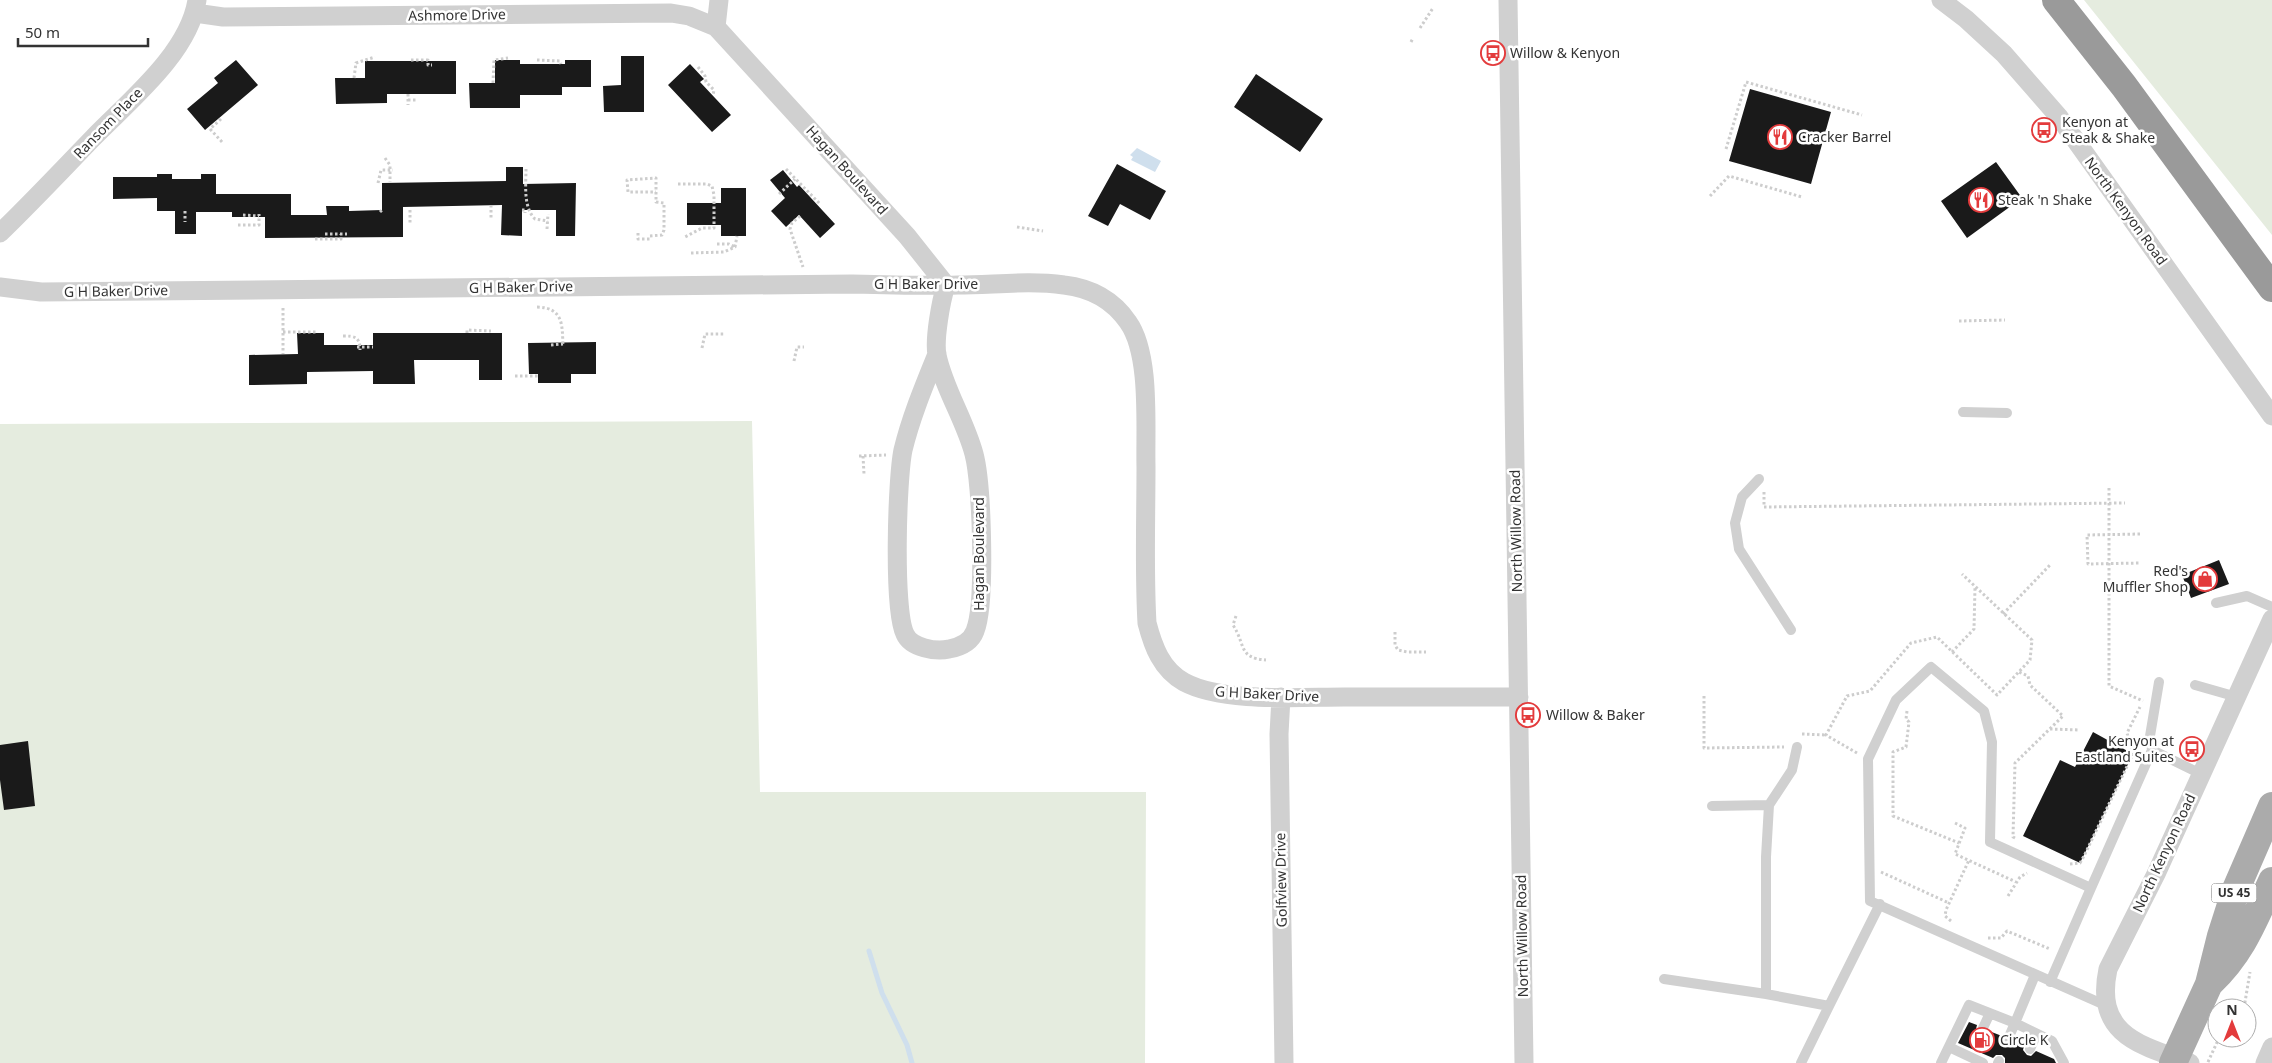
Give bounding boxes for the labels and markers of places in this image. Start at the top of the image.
bus stop icon: Willow & Kenyon [1480,40,1506,66]
place label: Willow & Kenyon [1510,43,1620,62]
place label: Kenyon at Steak & Shake [2062,112,2155,147]
bus stop icon: Kenyon at Steak & Shake [2031,117,2057,143]
restaurant icon: Cracker Barrel [1767,124,1793,150]
place label: Cracker Barrel [1798,127,1891,146]
restaurant icon: Steak 'n Shake [1968,187,1994,213]
place label: Steak 'n Shake [1998,190,2092,209]
place label: Red's Muffler Shop [2103,561,2188,596]
shop icon: Red's Muffler Shop [2192,566,2218,592]
bus stop icon: Willow & Baker [1515,702,1541,728]
place label: Willow & Baker [1546,705,1645,724]
place label: Kenyon at Eastland Suites [2075,731,2174,766]
bus stop icon: Kenyon at Eastland Suites [2179,736,2205,762]
fuel station icon: Circle K [1969,1027,1995,1053]
place label: Circle K [2000,1030,2049,1049]

